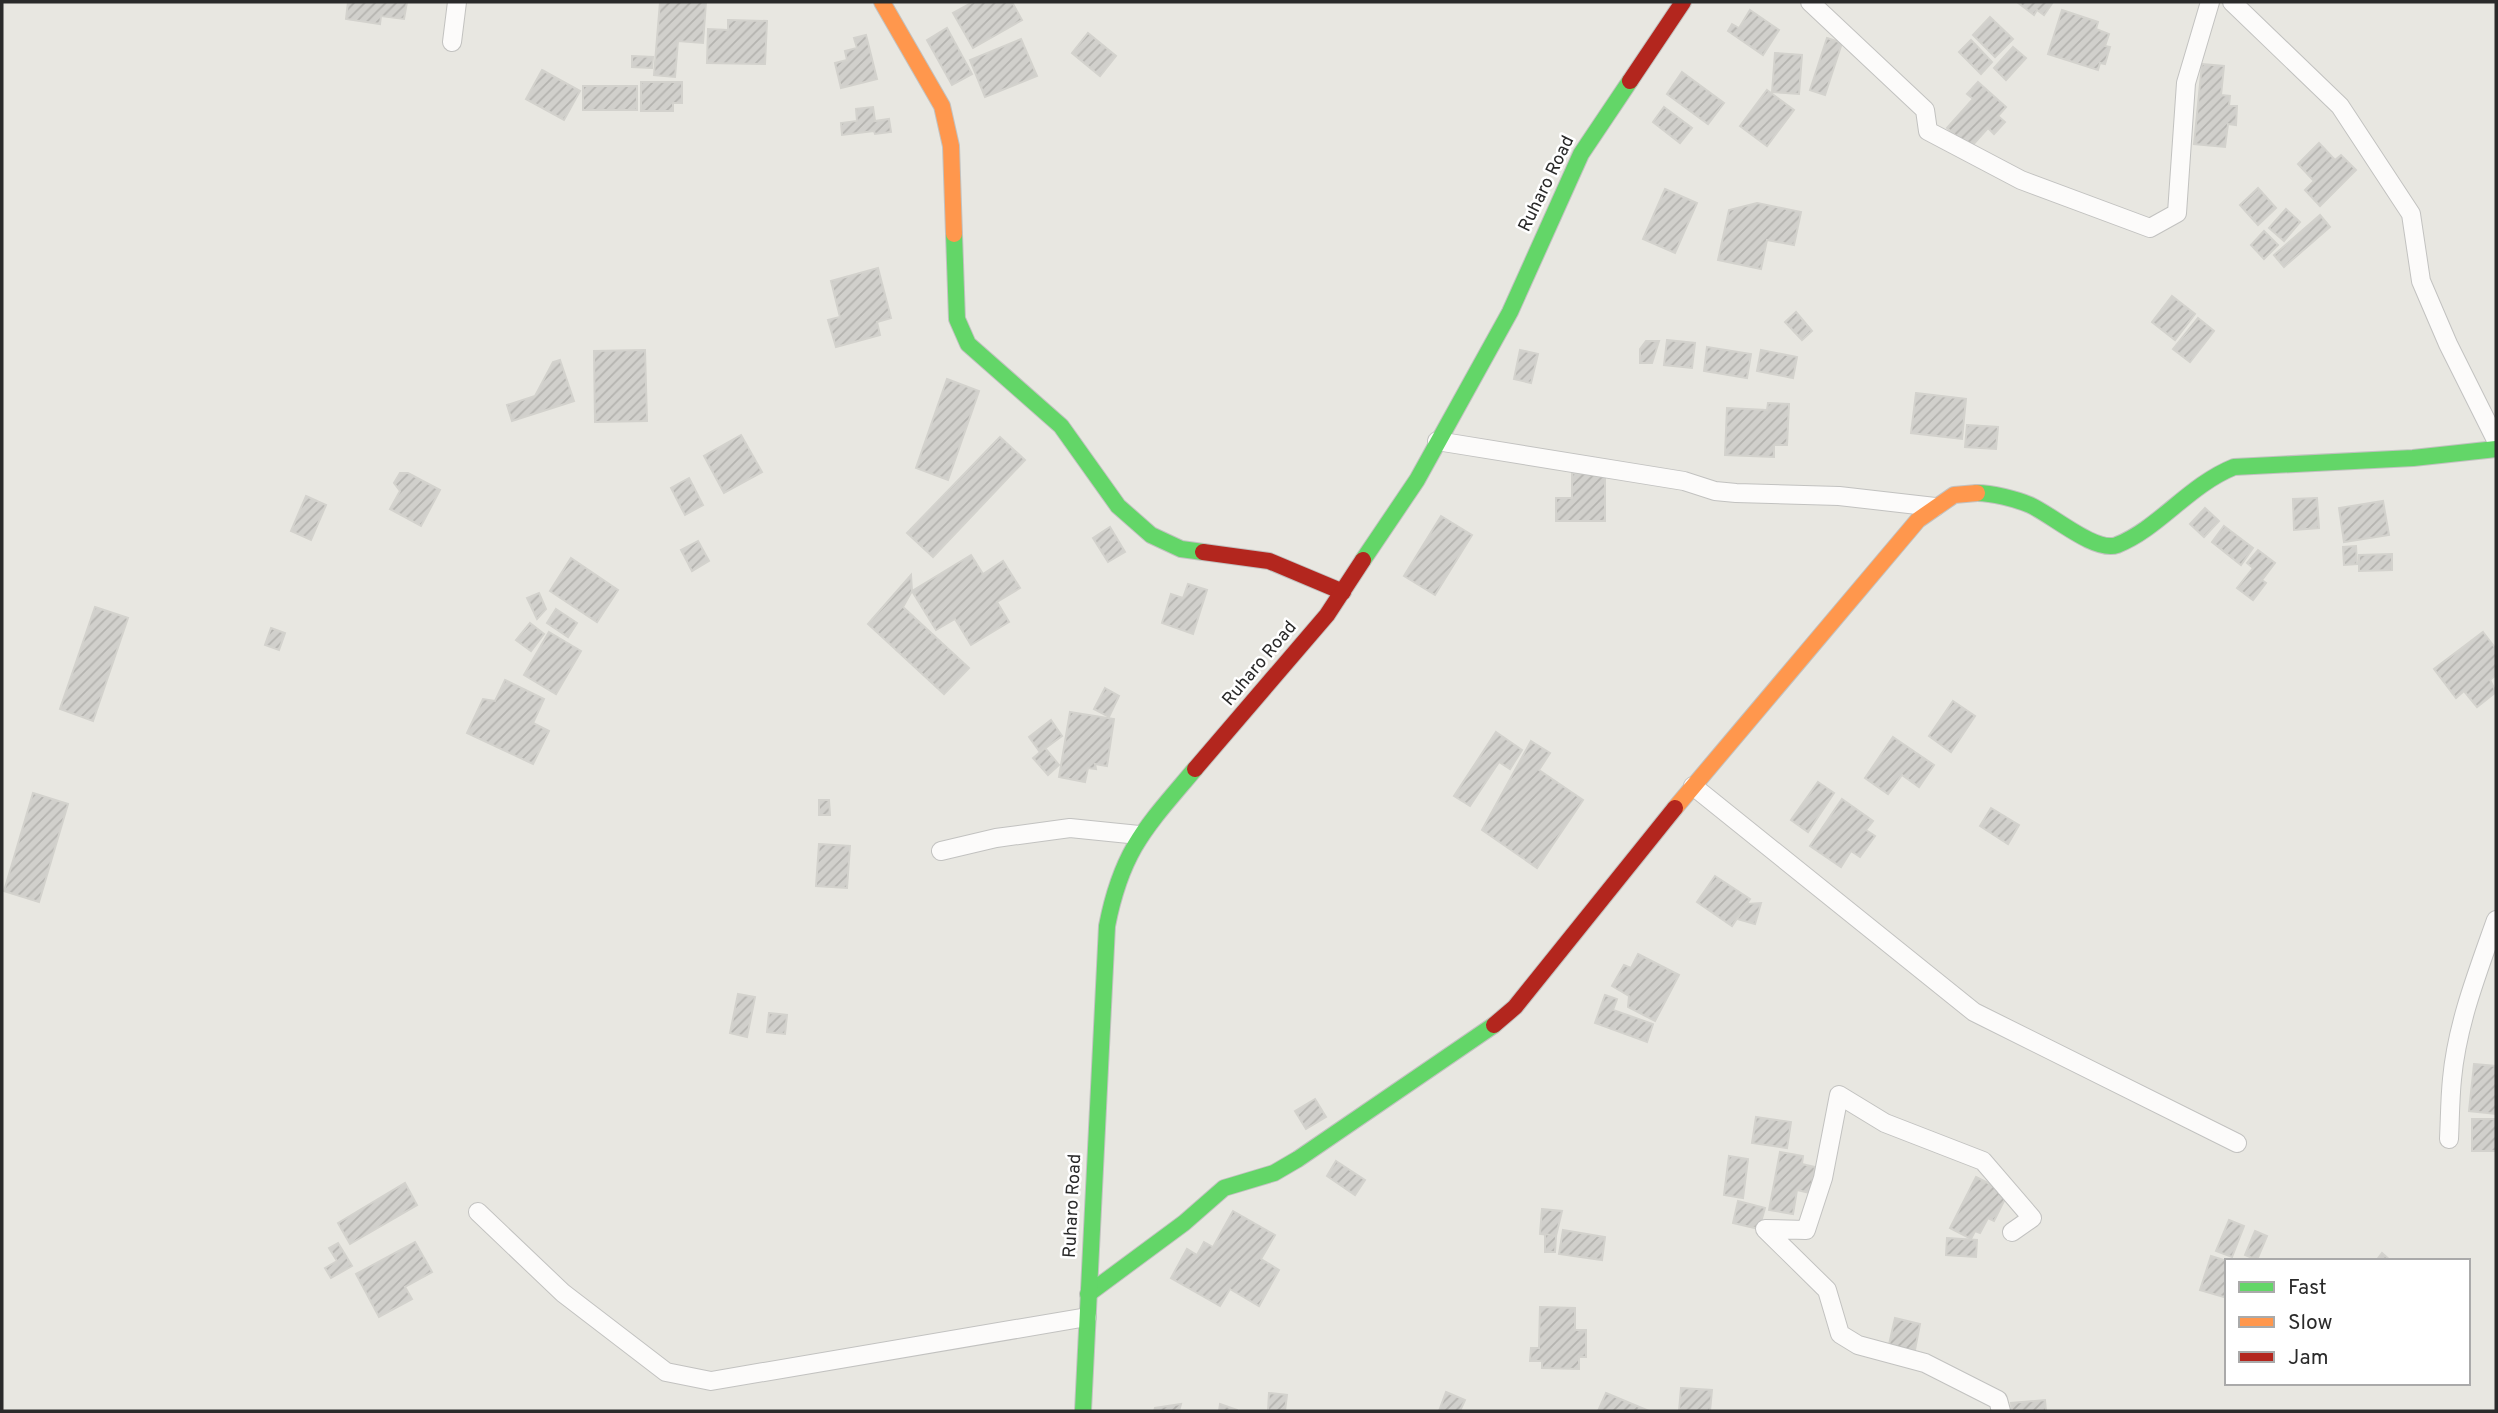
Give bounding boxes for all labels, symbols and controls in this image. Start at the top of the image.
street label: Ruharo Road [1514,132,1580,236]
street label: Ruharo Road [1218,617,1302,711]
street label: Ruharo Road [1059,1153,1087,1259]
legend [2225,1259,2470,1385]
text: Fast [2288,1275,2327,1302]
text: Slow [2288,1310,2333,1337]
text: Jam [2288,1345,2329,1372]

